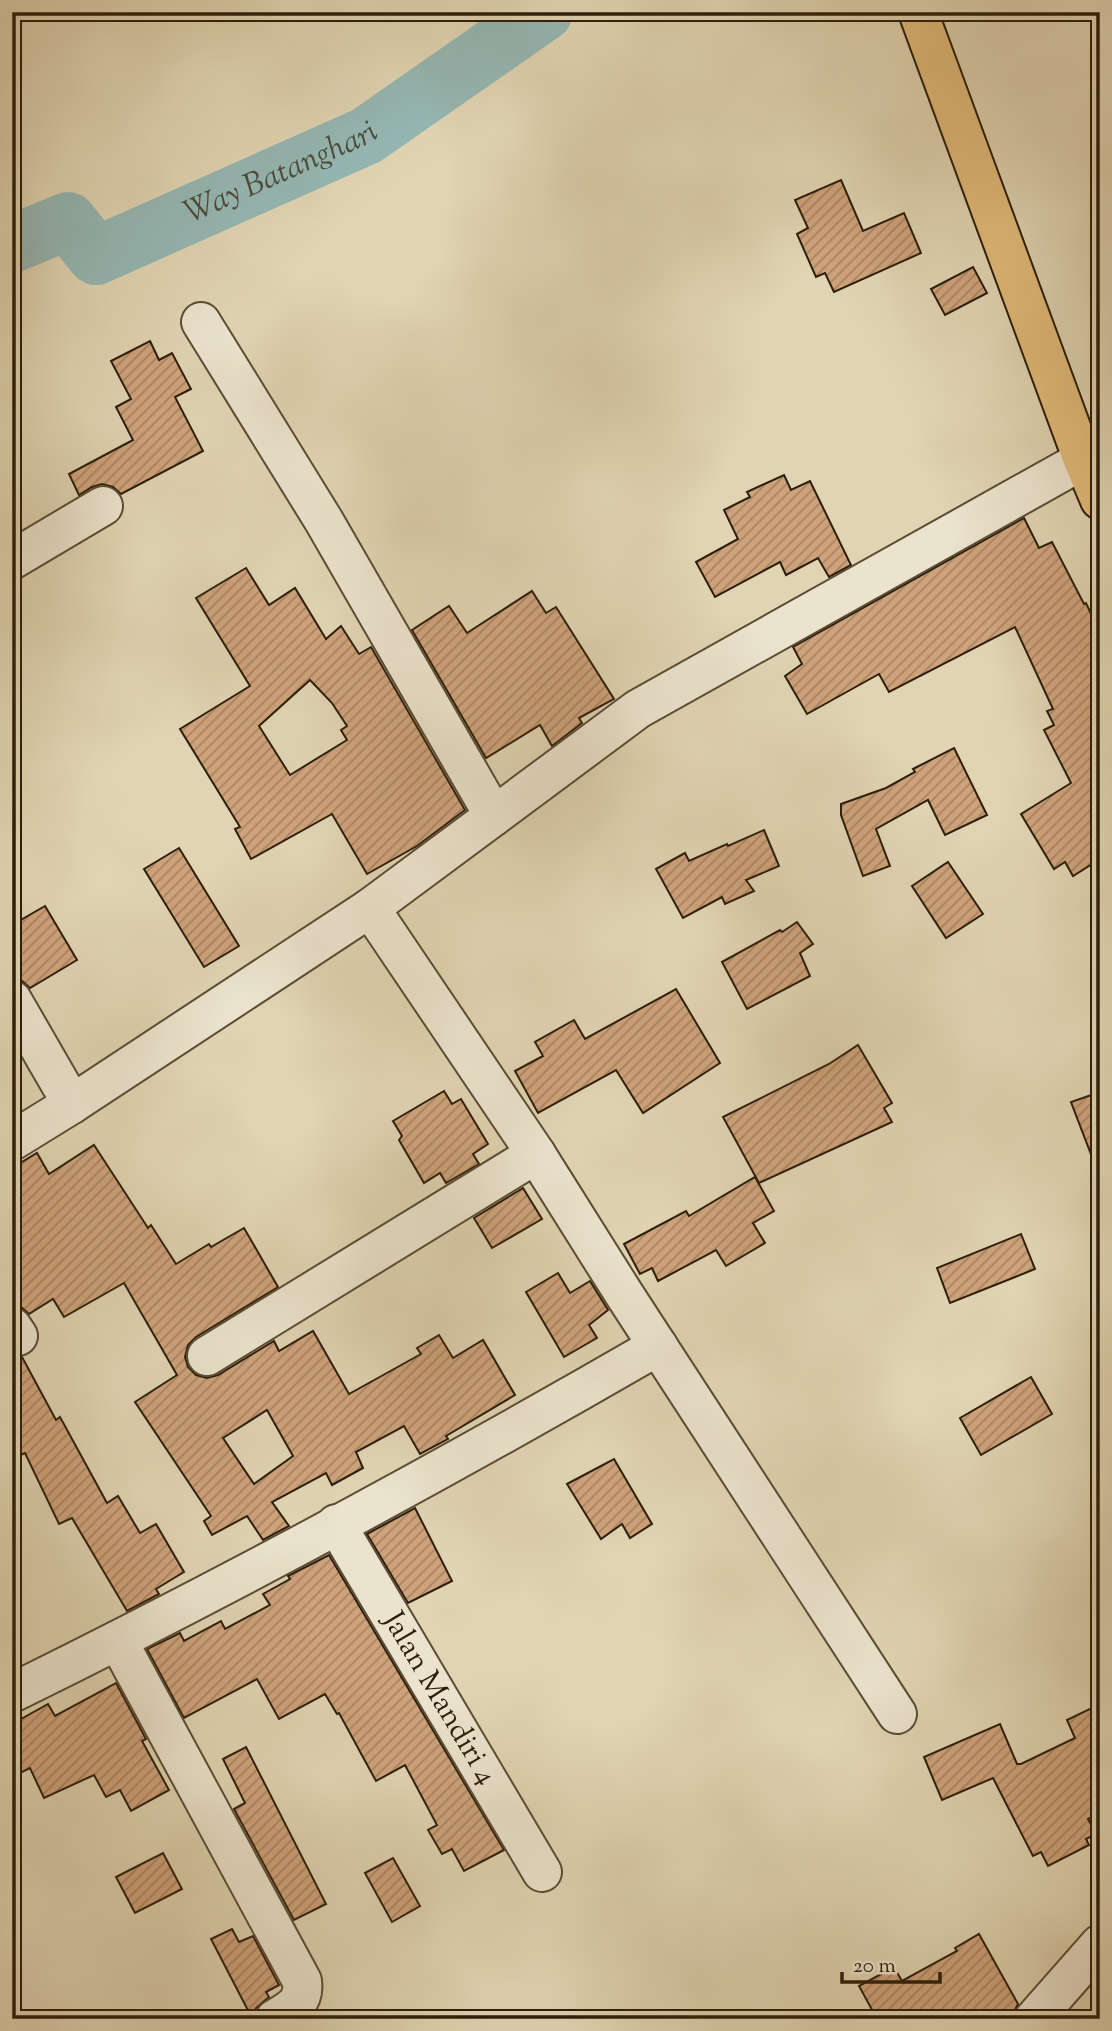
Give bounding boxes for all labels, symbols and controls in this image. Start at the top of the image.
water label: Way Batanghari [177,111,388,237]
street label: Jalan Mandiri 4 [370,1602,507,1793]
scale bar [842,1940,940,1984]
text: 20 m [853,1952,896,1982]

